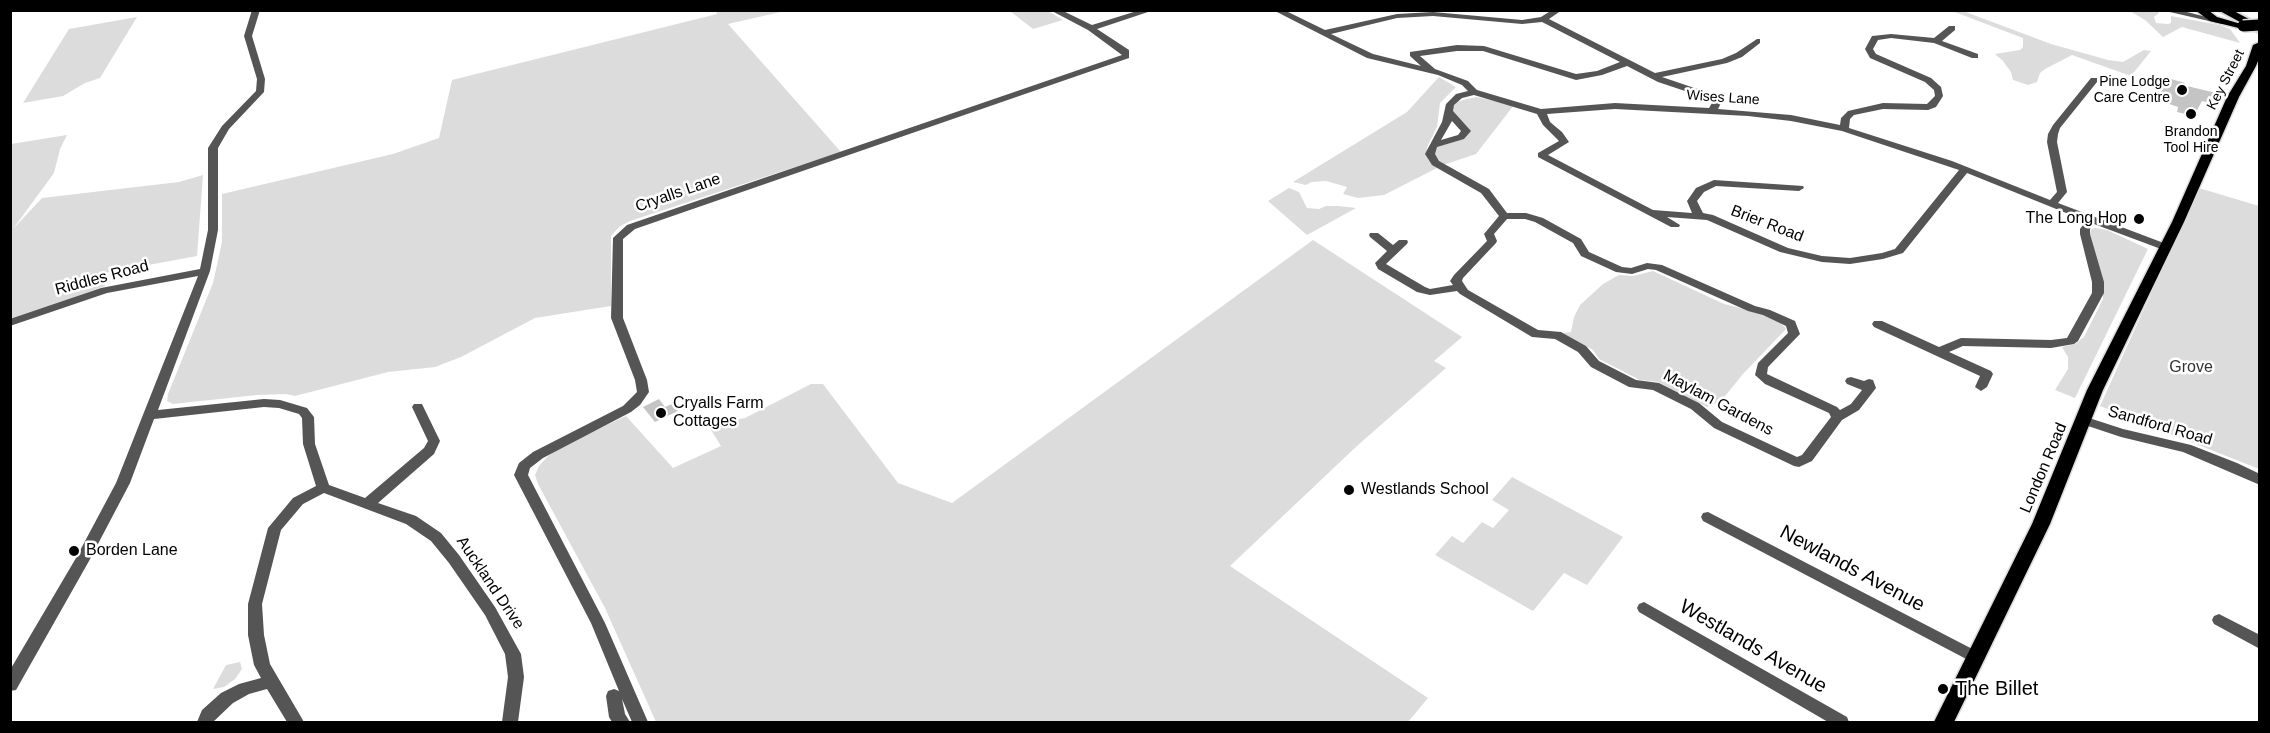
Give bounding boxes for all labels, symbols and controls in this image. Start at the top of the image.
street label: Key Street [2204,47,2248,113]
place label: Pine Lodge Care Centre [2094,74,2170,106]
marker: Pine Lodge Care Centre [2175,83,2189,97]
street label: Wises Lane [1686,87,1760,109]
marker: Brandon Tool Hire [2184,107,2198,121]
place label: Brandon Tool Hire [2163,124,2219,156]
street label: Cryalls Lane [633,169,723,217]
street label: Brier Road [1728,201,1806,247]
place label: The Long Hop [2026,209,2127,229]
marker: The Long Hop [2132,212,2146,226]
street label: Riddles Road [53,256,151,300]
park label: Grove [2169,358,2213,378]
street label: Maylam Gardens [1660,366,1776,440]
place label: Cryalls Farm Cottages [673,394,764,432]
street label: Sandford Road [2106,402,2214,450]
marker: Cryalls Farm Cottages [654,406,668,420]
street label: London Road [2016,420,2072,516]
place label: Westlands School [1361,480,1489,500]
marker: Westlands School [1342,483,1356,497]
street label: Newlands Avenue [1775,521,1929,617]
street label: Auckland Drive [452,533,528,633]
place label: Borden Lane [86,541,178,561]
marker: Borden Lane [67,544,81,558]
street label: Westlands Avenue [1675,595,1831,699]
place label: The Billet [1955,677,2038,701]
marker: The Billet [1936,682,1950,696]

